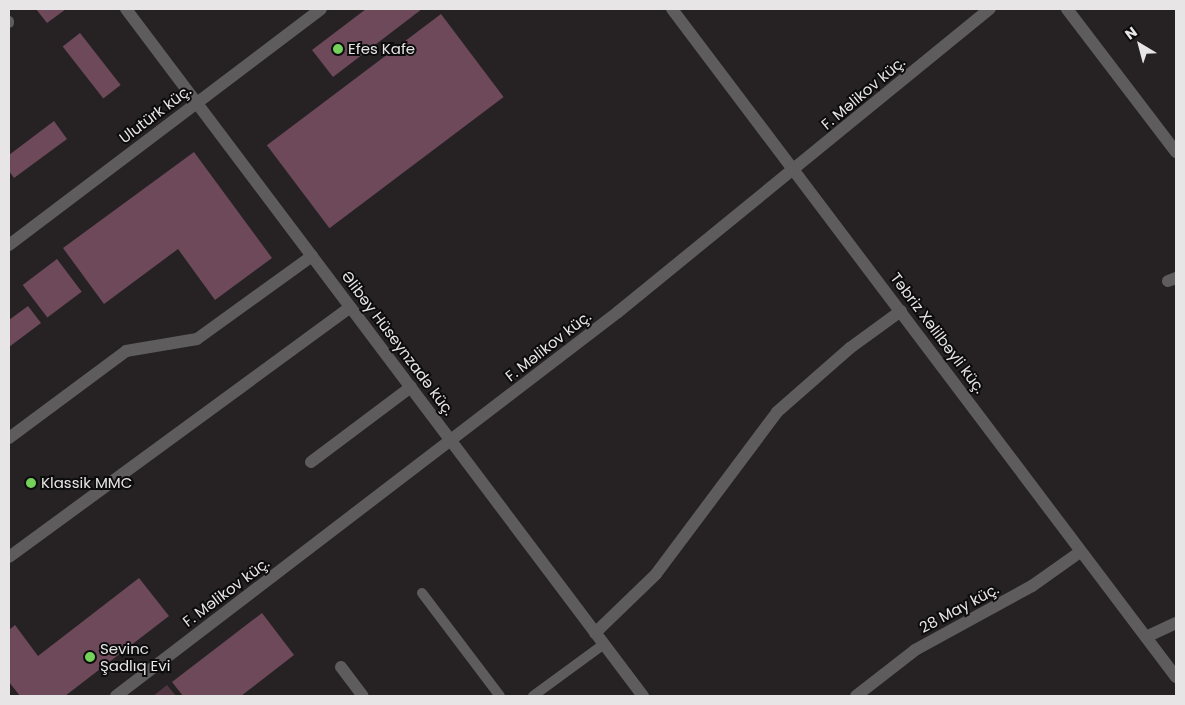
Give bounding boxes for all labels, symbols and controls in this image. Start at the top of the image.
north arrow [1115,20,1165,70]
text: N [1121,22,1141,44]
place label: Efes Kafe [348,40,415,58]
marker: Efes Kafe [332,43,344,55]
street label: F. Məlikov küç. [818,53,908,133]
street label: Ulutürk küç. [115,81,195,147]
street label: Əlibəy Hüseynzadə küç. [338,267,458,419]
street label: Təbriz Xəlilbəyli küç. [887,269,989,397]
street label: F. Məlikov küç. [502,307,594,385]
place label: Klassik MMC [41,474,132,492]
marker: Klassik MMC [25,477,37,489]
street label: F. Məlikov küç. [179,554,273,630]
street label: 28 May küç. [916,580,1002,636]
place label: Sevinc Şadlıq Evi [100,639,170,674]
marker: Sevinc Şadlıq Evi [84,651,96,663]

